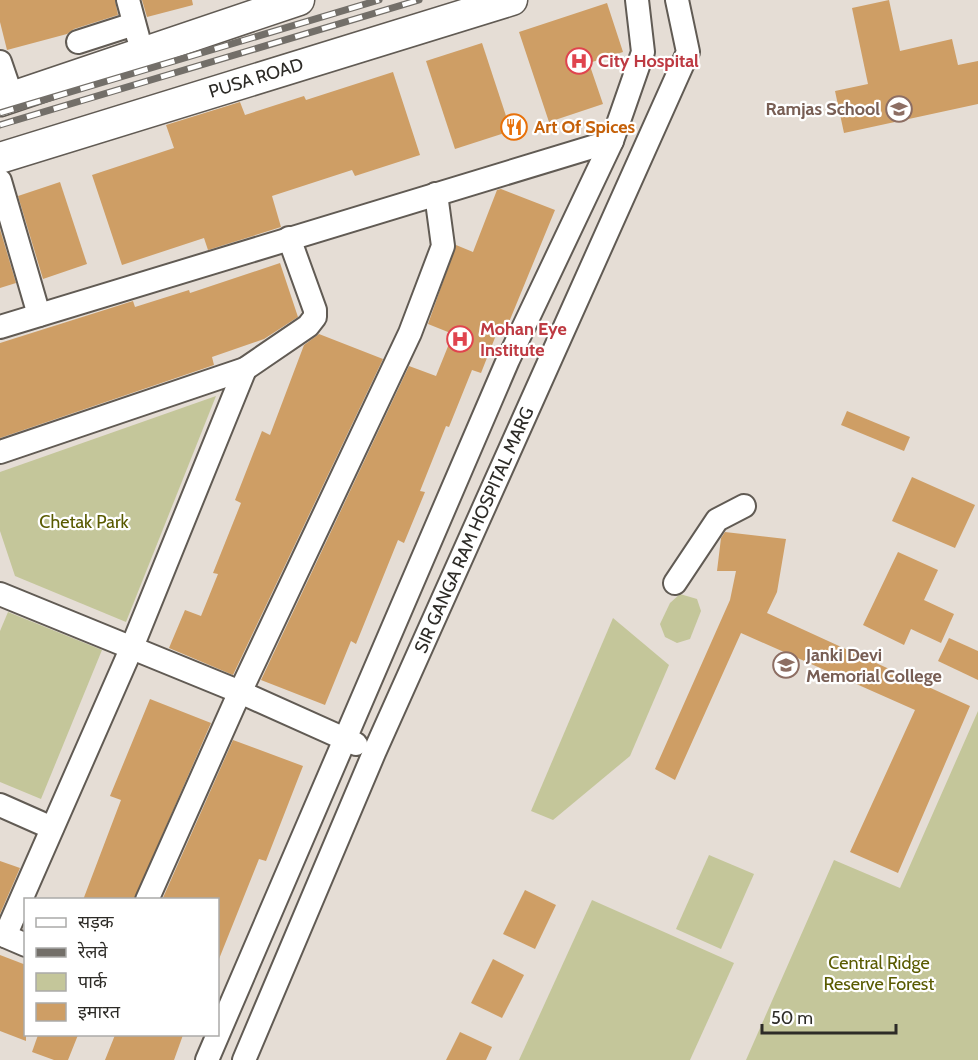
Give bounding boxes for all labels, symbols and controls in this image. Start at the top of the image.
hospital icon: City Hospital [564,46,594,76]
place label: City Hospital [598,50,699,72]
street label: PUSA ROAD [206,53,306,103]
school or university icon: Ramjas School [884,94,914,124]
place label: Ramjas School [765,98,880,120]
restaurant icon: Art Of Spices [499,112,529,142]
place label: Art Of Spices [534,116,636,138]
place label: Mohan Eye Institute [480,318,567,361]
hospital icon: Mohan Eye Institute [445,324,475,354]
street label: SIR GANGA RAM HOSPITAL MARG [410,404,538,656]
park label: Chetak Park [39,511,130,533]
place label: Janki Devi Memorial College [805,644,942,687]
school or university icon: Janki Devi Memorial College [771,650,801,680]
legend [24,898,219,1036]
text: सड़क [78,911,115,933]
text: रेलवे [77,941,109,963]
park label: Central Ridge Reserve Forest [824,952,934,995]
text: पार्क [78,971,108,993]
scale bar [762,997,896,1035]
text: इमारत [78,1001,121,1023]
text: 50 m [771,1007,813,1029]

